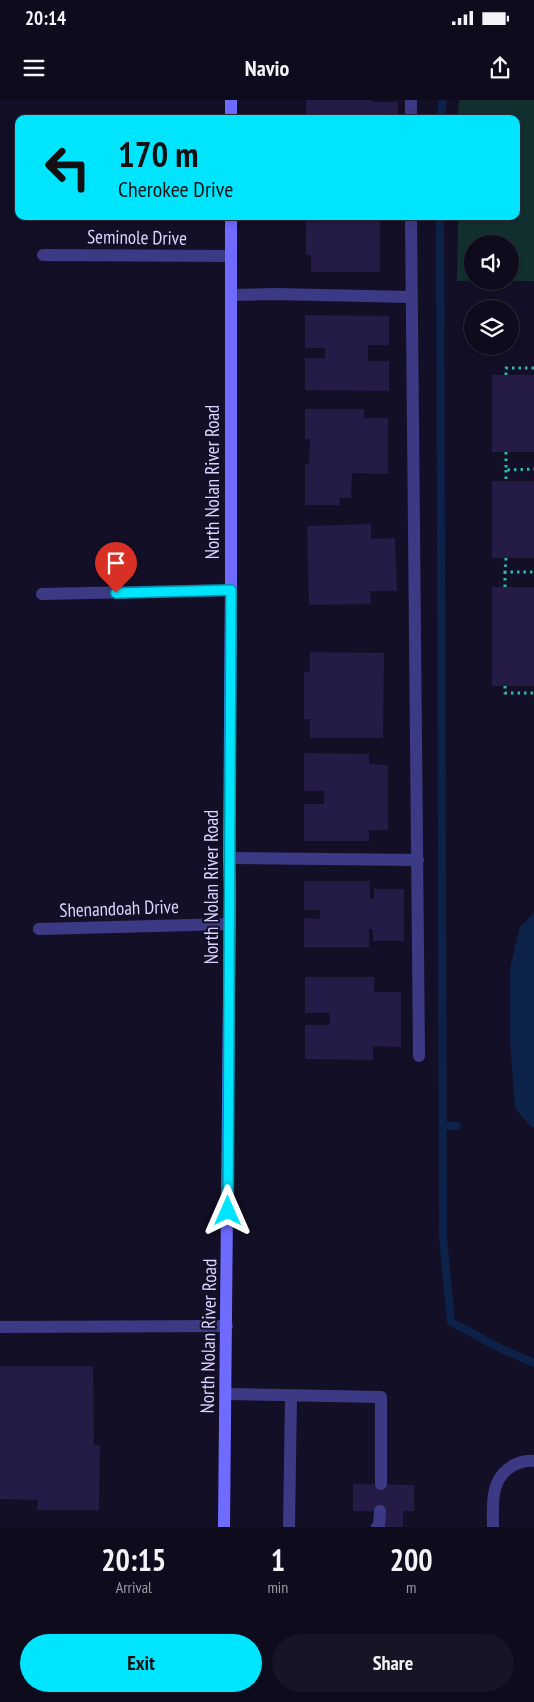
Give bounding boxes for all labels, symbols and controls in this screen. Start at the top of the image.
text: 20:14 [25,6,66,30]
icon: menu [20,54,48,82]
text: Navio [245,54,289,82]
icon: share [486,54,514,82]
text: 170 m [118,131,199,177]
icon: left [35,135,100,200]
text: Cherokee Drive [118,175,233,203]
street label: Seminole Drive [87,224,187,250]
map controls [464,235,519,355]
button: sound [464,235,519,290]
button: layers [464,300,519,355]
street label: North Nolan River Road [200,405,224,559]
pin [95,542,137,593]
icon: arrive [102,549,130,577]
street label: North Nolan River Road [199,810,223,964]
street label: Shenandoah Drive [59,894,179,922]
position arrow [201,1184,253,1236]
street label: North Nolan River Road [195,1258,221,1414]
text: 20:15 [101,1540,166,1579]
text: 1 [271,1540,285,1579]
text: 200 [390,1540,433,1579]
text: Arrival [116,1577,152,1597]
text: min [267,1577,288,1597]
text: m [406,1577,416,1597]
button: Exit [20,1634,262,1692]
button: Share [272,1634,514,1692]

